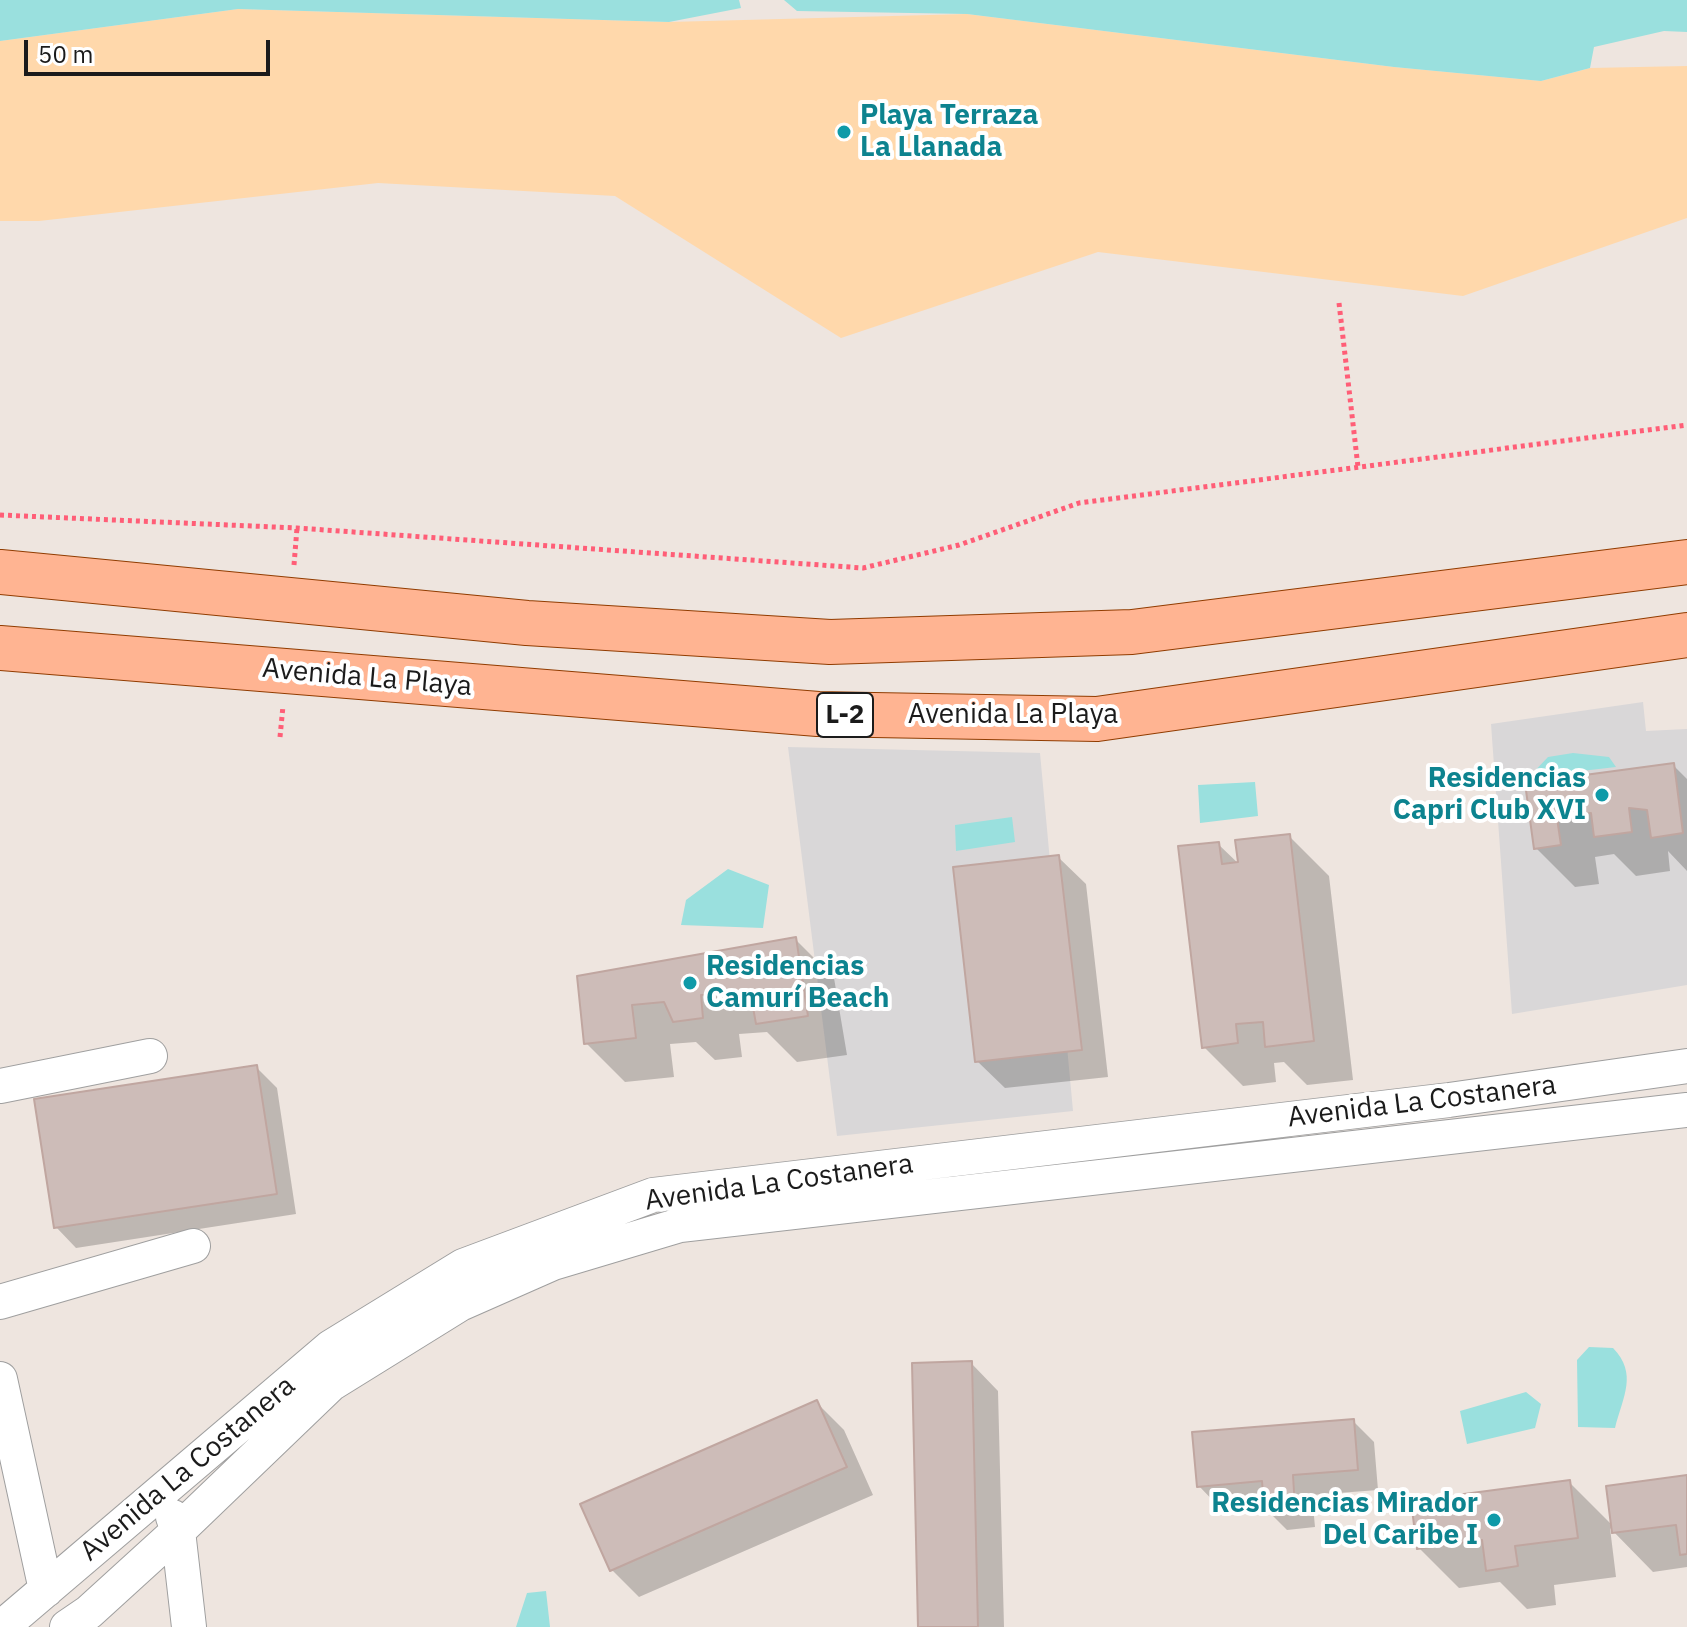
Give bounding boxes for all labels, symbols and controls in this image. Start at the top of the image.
scale bar [28,24,274,74]
text: 50 m [38,38,93,70]
place label: Playa Terraza La Llanada [860,99,1038,165]
marker: Playa Terraza La Llanada [835,123,853,141]
street label: Avenida La Playa [261,652,473,704]
road number: L-2 [817,693,873,737]
street label: Avenida La Playa [908,698,1118,732]
place label: Residencias Capri Club XVI [1393,762,1586,828]
marker: Residencias Capri Club XVI [1593,786,1611,804]
place label: Residencias Camurí Beach [706,950,889,1016]
marker: Residencias Camurí Beach [681,974,699,992]
street label: Avenida La Costanera [1286,1069,1558,1135]
street label: Avenida La Costanera [643,1148,915,1218]
street label: Avenida La Costanera [74,1369,302,1569]
place label: Residencias Mirador Del Caribe I [1211,1487,1478,1553]
marker: Residencias Mirador Del Caribe I [1485,1511,1503,1529]

